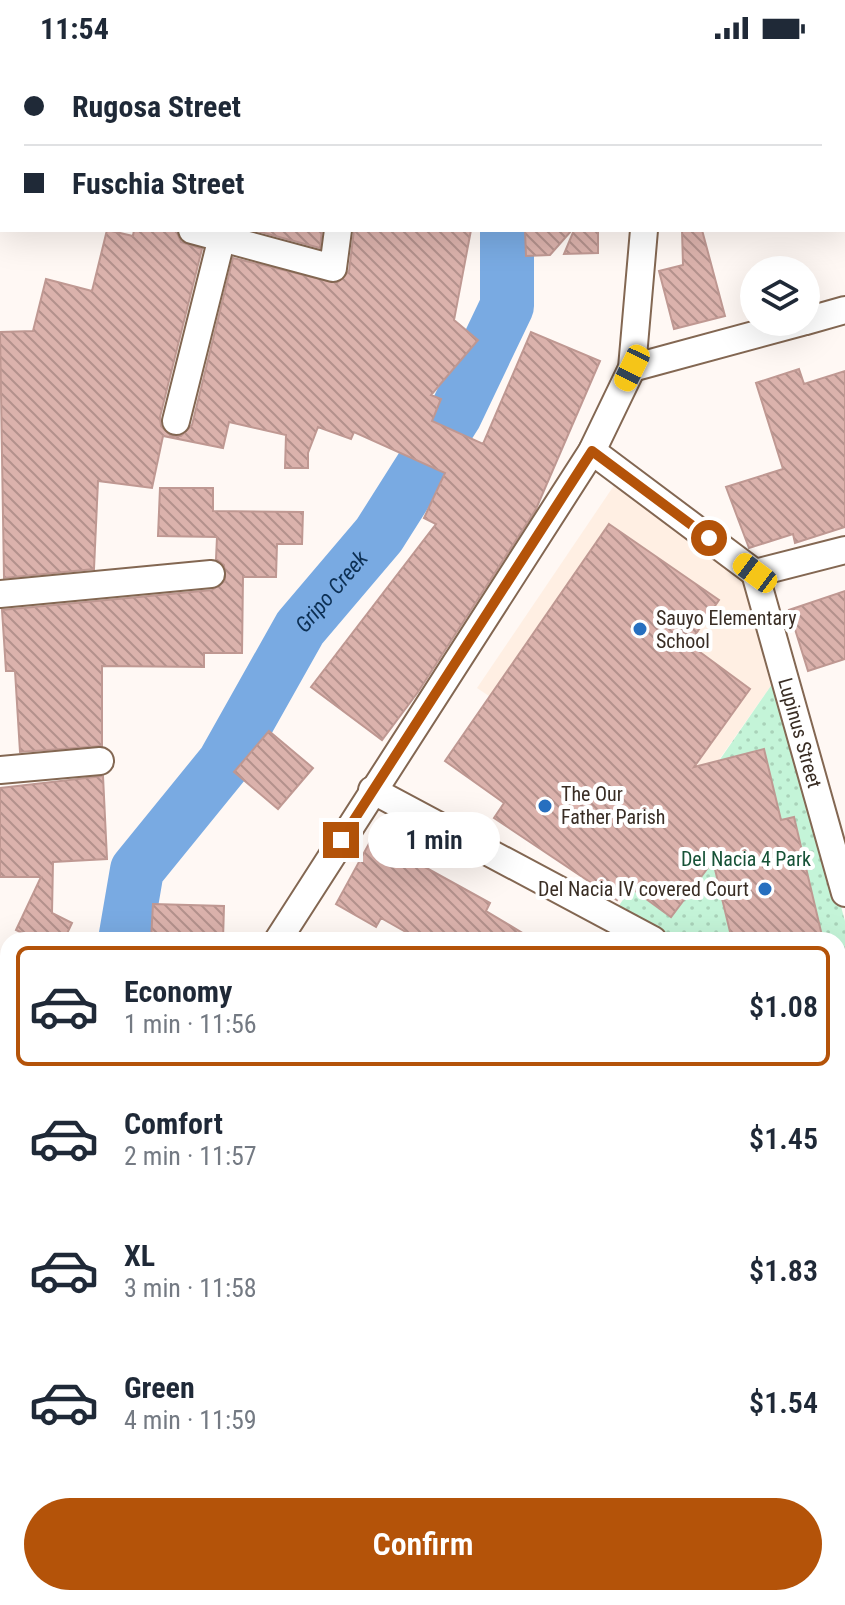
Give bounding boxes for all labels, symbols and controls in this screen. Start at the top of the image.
text: 11:54 [40,11,109,46]
text: Rugosa Street [72,89,241,124]
text: Fuschia Street [72,166,244,201]
map controls [740,256,820,336]
button: layers [740,256,820,336]
car [611,341,653,395]
route start [691,520,727,556]
water label: Gripo Creek [290,546,373,637]
car [729,549,781,597]
place label: Sauyo Elementary School [656,606,797,653]
marker: Sauyo Elementary School [631,620,649,638]
street label: Lupinus Street [773,675,827,791]
place label: The Our Father Parish [561,782,666,829]
marker: The Our Father Parish [536,797,554,815]
callout: 1 min [369,812,501,868]
route end [323,822,359,858]
text: 1 min [405,825,463,855]
park label: Del Nacia 4 Park [681,847,811,871]
place label: Del Nacia IV covered Court [538,877,749,901]
marker: Del Nacia IV covered Court [756,880,774,898]
icon: car [28,970,100,1042]
text: Economy [124,974,232,1009]
text: $1.08 [749,989,818,1024]
text: 1 min · 11:56 [124,1009,257,1039]
icon: car [28,1102,100,1174]
text: Comfort [124,1106,223,1141]
text: $1.45 [749,1121,818,1156]
text: 2 min · 11:57 [124,1141,257,1171]
icon: car [28,1234,100,1306]
text: XL [124,1238,155,1273]
text: $1.83 [749,1253,818,1288]
text: 3 min · 11:58 [124,1273,257,1303]
icon: car [28,1366,100,1438]
text: Green [124,1370,195,1405]
text: $1.54 [749,1385,818,1420]
text: 4 min · 11:59 [124,1405,257,1435]
button: Confirm [24,1498,822,1590]

